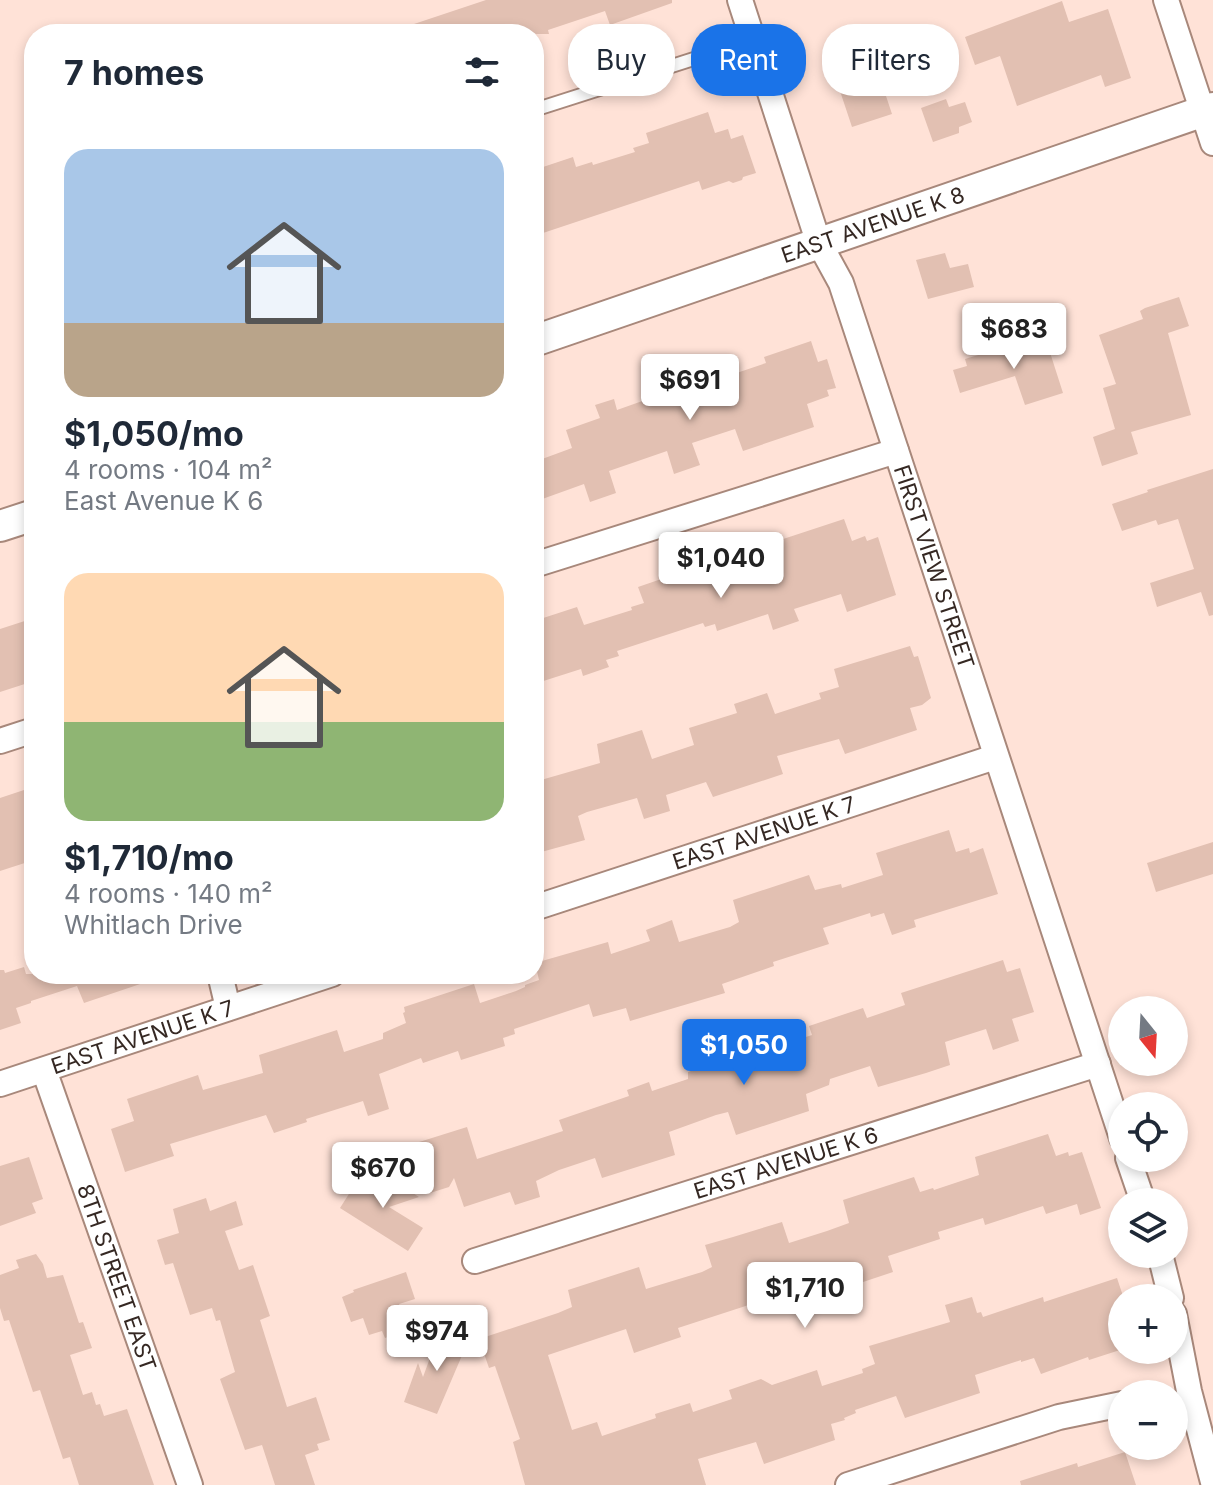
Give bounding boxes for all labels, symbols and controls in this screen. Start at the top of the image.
chip: Buy [568,24,675,96]
chip: Rent [691,24,806,96]
chip: Filters [822,24,959,96]
icon: filters [460,50,504,94]
text: 7 homes [64,52,204,93]
street label: EAST AVENUE K 8 [778,181,968,268]
icon: home [212,201,356,345]
pin: $683 [967,303,1061,371]
text: $683 [980,313,1048,344]
pin: $691 [643,354,737,422]
text: $691 [659,364,721,395]
text: $1,050/mo [64,413,244,454]
text: 4 rooms · 104 m² [64,454,273,485]
street label: FIRST VIEW STREET [889,462,980,672]
text: East Avenue K 6 [64,485,263,516]
pin: $1,040 [656,532,786,600]
text: $1,040 [677,542,765,573]
icon: home [212,625,356,769]
street label: EAST AVENUE K 7 [669,791,859,875]
text: $1,710/mo [64,837,234,878]
text: 4 rooms · 140 m² [64,878,273,909]
text: Whitlach Drive [64,909,243,940]
street label: EAST AVENUE K 7 [48,994,237,1079]
north arrow [1108,996,1188,1076]
map controls [1108,996,1188,1460]
pin: $1,050 [679,1019,809,1087]
text: $1,050 [700,1029,788,1060]
button: locate [1108,1092,1188,1172]
street label: EAST AVENUE K 6 [690,1121,881,1204]
pin: $670 [336,1142,430,1210]
text: $670 [350,1152,416,1183]
street label: 8TH STREET EAST [72,1181,162,1375]
button: layers [1108,1188,1188,1268]
pin: $1,710 [740,1262,870,1330]
text: $1,710 [765,1272,845,1303]
button: + [1108,1284,1188,1364]
pin: $974 [390,1305,484,1373]
text: $974 [405,1315,469,1346]
button: − [1108,1380,1188,1460]

